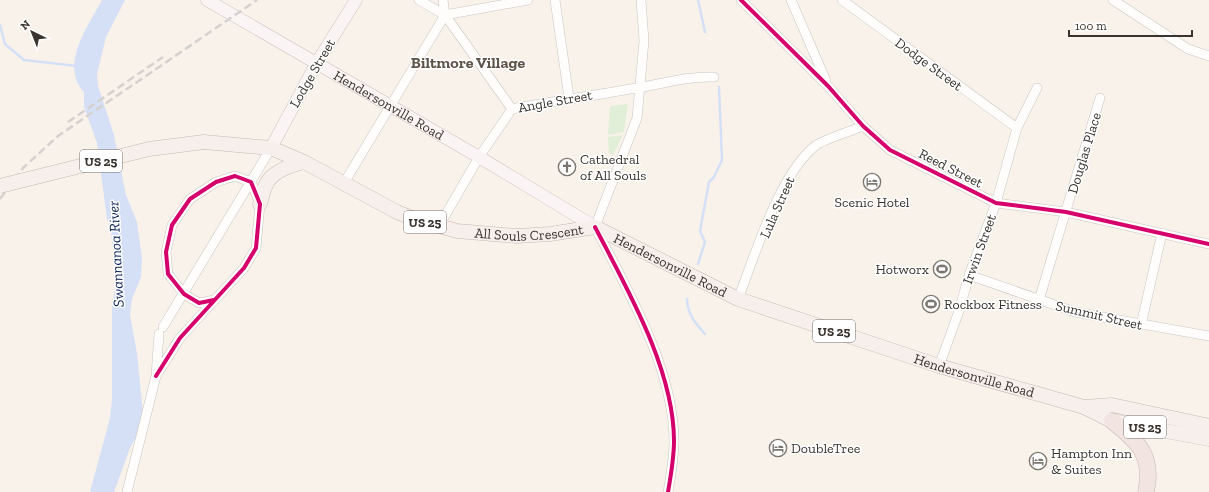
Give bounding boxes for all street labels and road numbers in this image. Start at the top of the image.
street label: Dodge Street [892,34,966,95]
street label: Lodge Street [286,35,339,111]
street label: Hendersonville Road [330,67,447,144]
street label: Angle Street [517,86,594,116]
street label: Douglas Place [1064,110,1105,196]
street label: Reed Street [916,145,986,192]
road number: US 25 [80,150,122,172]
street label: Lula Street [756,173,799,241]
road number: US 25 [404,211,446,233]
street label: Irwin Street [959,211,1000,286]
street label: All Souls Crescent [474,221,585,245]
street label: Hendersonville Road [611,230,730,301]
street label: Summit Street [1054,297,1145,334]
road number: US 25 [813,320,855,342]
street label: Hendersonville Road [912,350,1036,402]
road number: US 25 [1124,416,1166,438]

